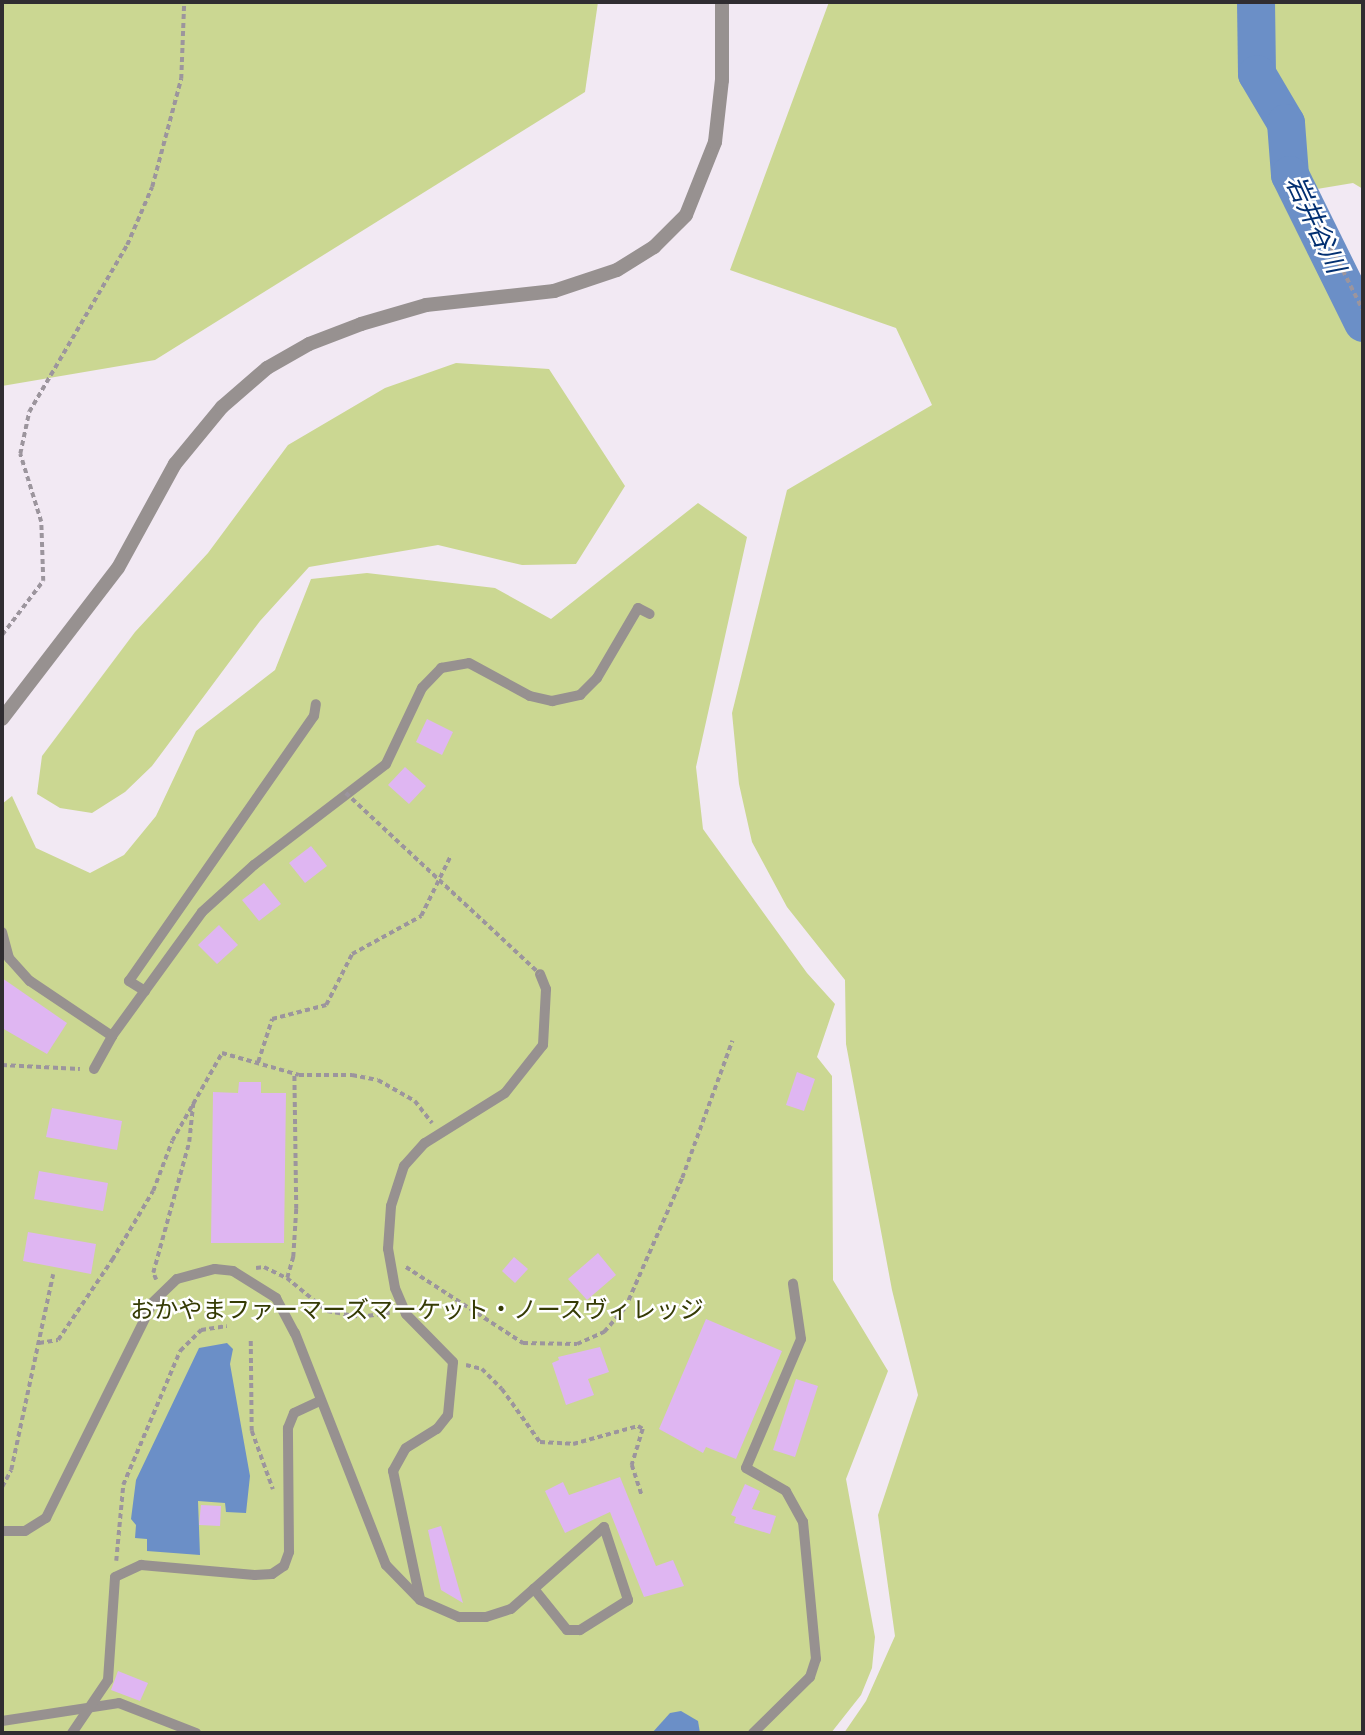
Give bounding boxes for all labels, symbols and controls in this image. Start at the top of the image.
water label: 岩井谷川 [1280,170,1352,278]
park label: おかやまファーマーズマーケット・ノースヴィレッジ [129,1295,705,1323]

